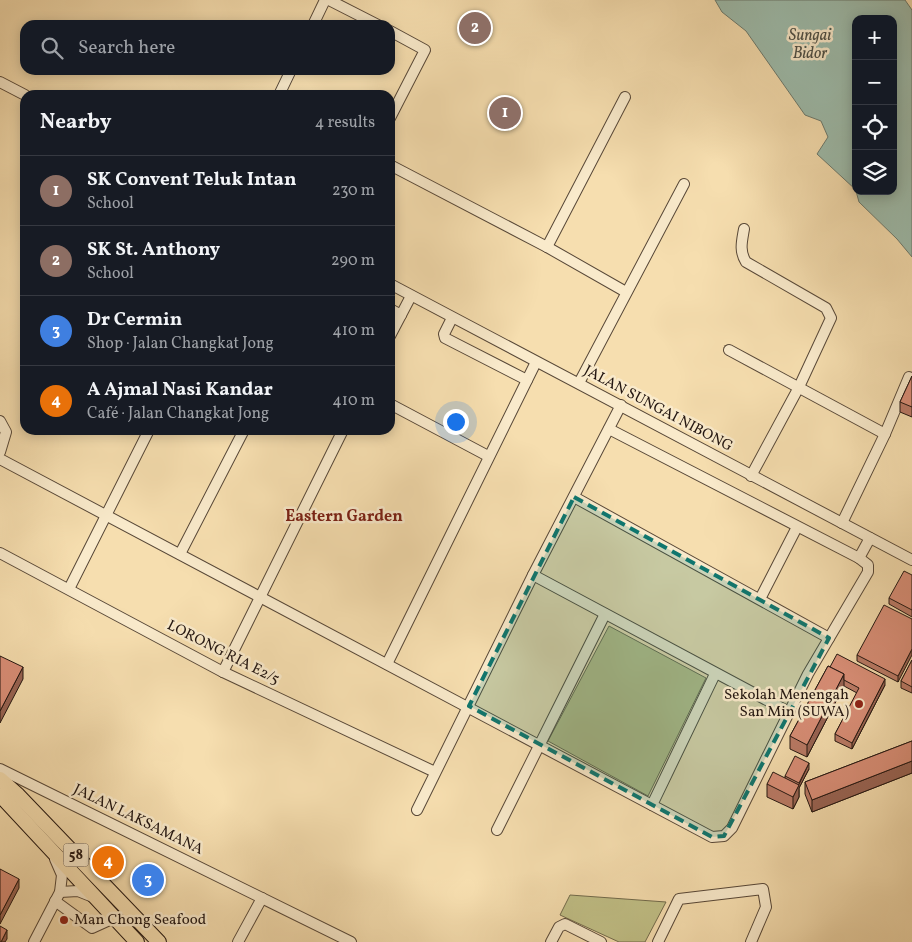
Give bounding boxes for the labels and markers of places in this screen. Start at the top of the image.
pin: 2 [459,9,491,47]
pin: 1 [489,94,521,132]
place label: Sekolah Menengah San Min (SUWA) [724,685,849,723]
marker: Sekolah Menengah San Min (SUWA) [853,698,865,710]
pin: 4 [92,843,124,881]
pin: 3 [132,861,164,899]
place label: Man Chong Seafood [74,910,206,931]
marker: Man Chong Seafood [58,914,70,926]

